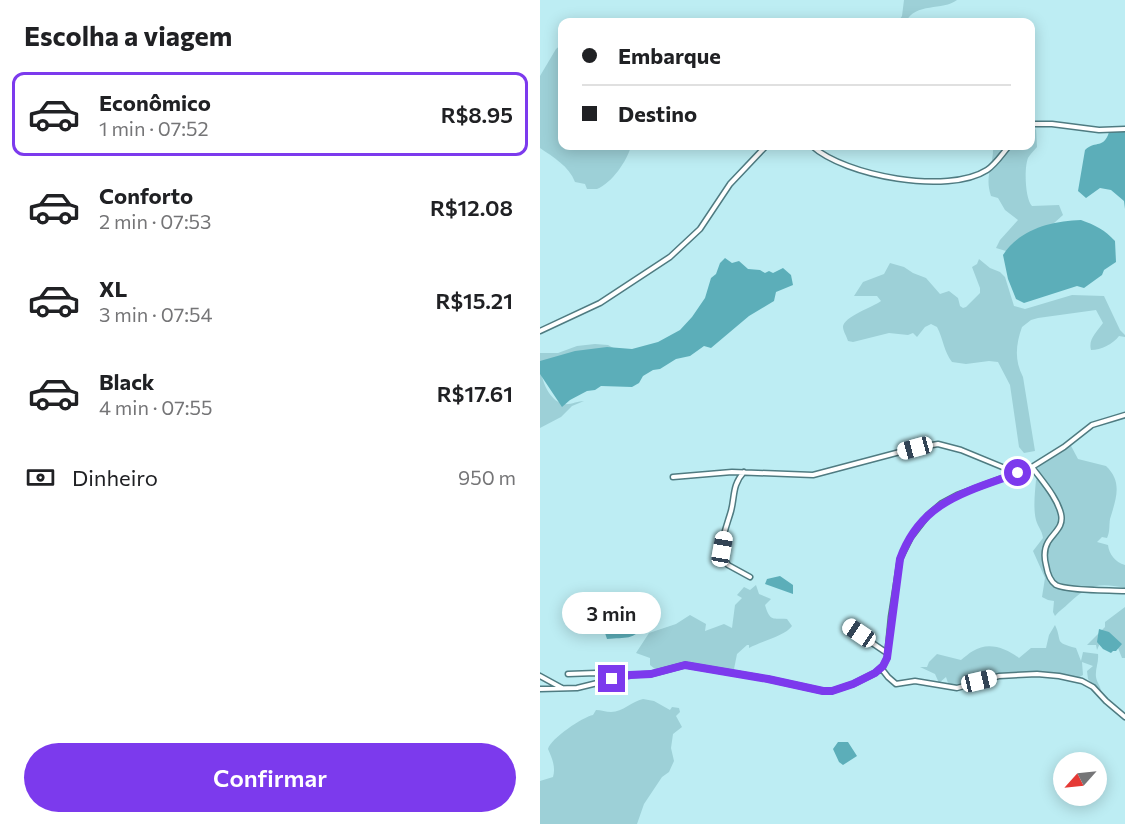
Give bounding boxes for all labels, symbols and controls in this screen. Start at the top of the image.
text: Escolha a viagem [24,19,232,52]
text: Embarque [618,42,721,69]
icon: car [27,87,81,141]
text: Econômico [99,89,211,116]
text: Destino [618,100,697,127]
text: R$8.95 [441,101,513,128]
text: 1 min · 07:52 [99,116,209,140]
icon: car [27,180,81,234]
text: Conforto [99,182,193,209]
text: R$12.08 [430,194,513,221]
text: 2 min · 07:53 [99,209,212,233]
icon: car [27,273,81,327]
text: XL [99,275,127,302]
text: R$15.21 [435,287,513,314]
text: 3 min · 07:54 [99,302,212,326]
icon: car [27,366,81,420]
text: Black [99,368,154,395]
text: R$17.61 [437,380,513,407]
text: 4 min · 07:55 [99,395,213,419]
car [895,435,935,461]
route start [1004,459,1031,486]
icon: cash [24,461,57,494]
text: Dinheiro [72,464,158,491]
text: 950 m [458,465,516,489]
car [710,530,734,568]
callout: 3 min [562,592,662,634]
text: 3 min [587,601,636,625]
car [839,615,879,651]
route end [598,665,625,692]
car [959,668,999,694]
button: Confirmar [24,743,516,812]
north arrow [1053,752,1107,806]
map controls [1053,752,1107,806]

